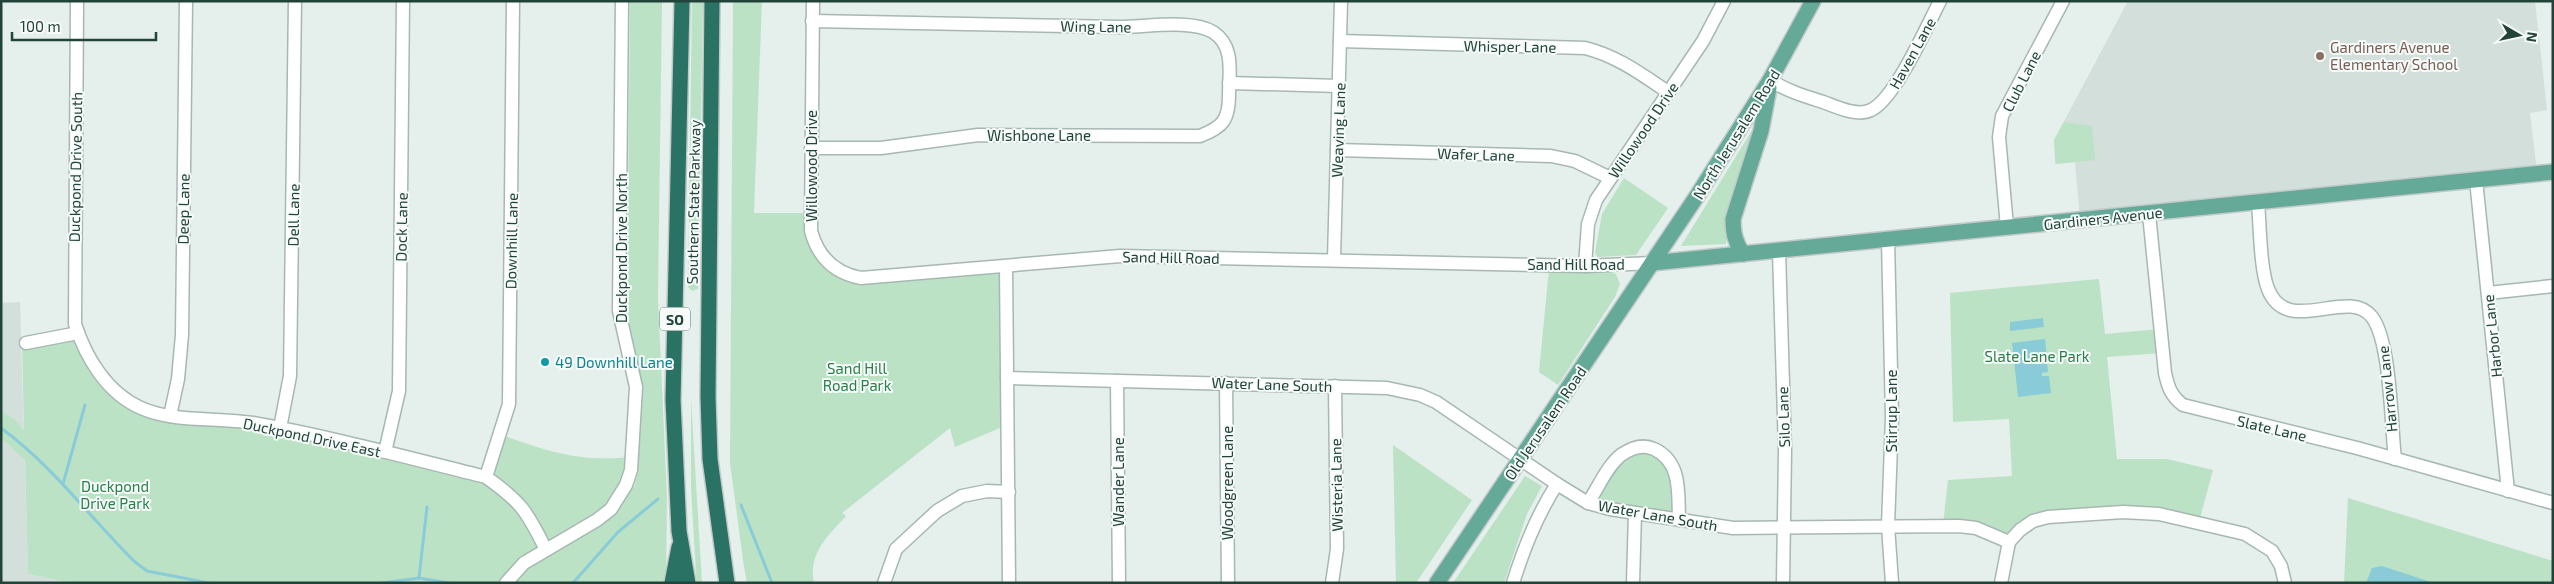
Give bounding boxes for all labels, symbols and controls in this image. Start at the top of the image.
scale bar [12,10,156,42]
north arrow [2494,10,2544,60]
street label: Haven Lane [1885,14,1939,92]
street label: Wing Lane [1060,16,1132,36]
text: 100 m [20,17,61,35]
text: N [2523,31,2542,43]
street label: Whisper Lane [1463,36,1557,56]
place label: Gardiners Avenue Elementary School [2330,38,2458,73]
street label: Club Lane [1998,47,2044,115]
marker: Gardiners Avenue Elementary School [2314,50,2326,62]
street label: North Jerusalem Road [1689,66,1783,202]
street label: Willowood Drive [1604,78,1682,182]
street label: Weaving Lane [1327,82,1349,178]
street label: Duckpond Drive South [65,92,85,242]
street label: Willowood Drive [802,110,820,222]
street label: Southern State Parkway [683,119,703,284]
street label: Wishbone Lane [987,126,1091,144]
street label: Wafer Lane [1437,144,1515,164]
street label: Deep Lane [173,173,193,245]
street label: Duckpond Drive North [612,173,630,323]
street label: Dell Lane [283,184,303,246]
street label: Dock Lane [391,192,411,262]
street label: Downhill Lane [501,193,521,289]
street label: Gardiners Avenue [2043,203,2163,233]
street label: Sand Hill Road [1122,247,1220,267]
street label: Sand Hill Road [1527,255,1625,273]
street label: Harbor Lane [2479,294,2505,378]
road number: SO [660,308,690,330]
street label: Harrow Lane [2374,345,2400,433]
park label: Slate Lane Park [1985,347,2090,365]
place label: 49 Downhill Lane [555,353,673,371]
marker: 49 Downhill Lane [539,356,551,368]
park label: Sand Hill Road Park [823,359,892,394]
street label: Old Jerusalem Road [1500,363,1590,483]
street label: Stirrup Lane [1882,369,1900,453]
street label: Water Lane South [1211,373,1333,395]
street label: Silo Lane [1773,386,1793,448]
street label: Slate Lane [2235,411,2309,445]
street label: Duckpond Drive East [242,414,383,460]
street label: Woodgreen Lane [1218,426,1236,540]
street label: Wander Lane [1109,437,1127,527]
street label: Wisteria Lane [1326,438,1346,532]
park label: Duckpond Drive Park [80,477,150,512]
street label: Water Lane South [1597,496,1719,534]

